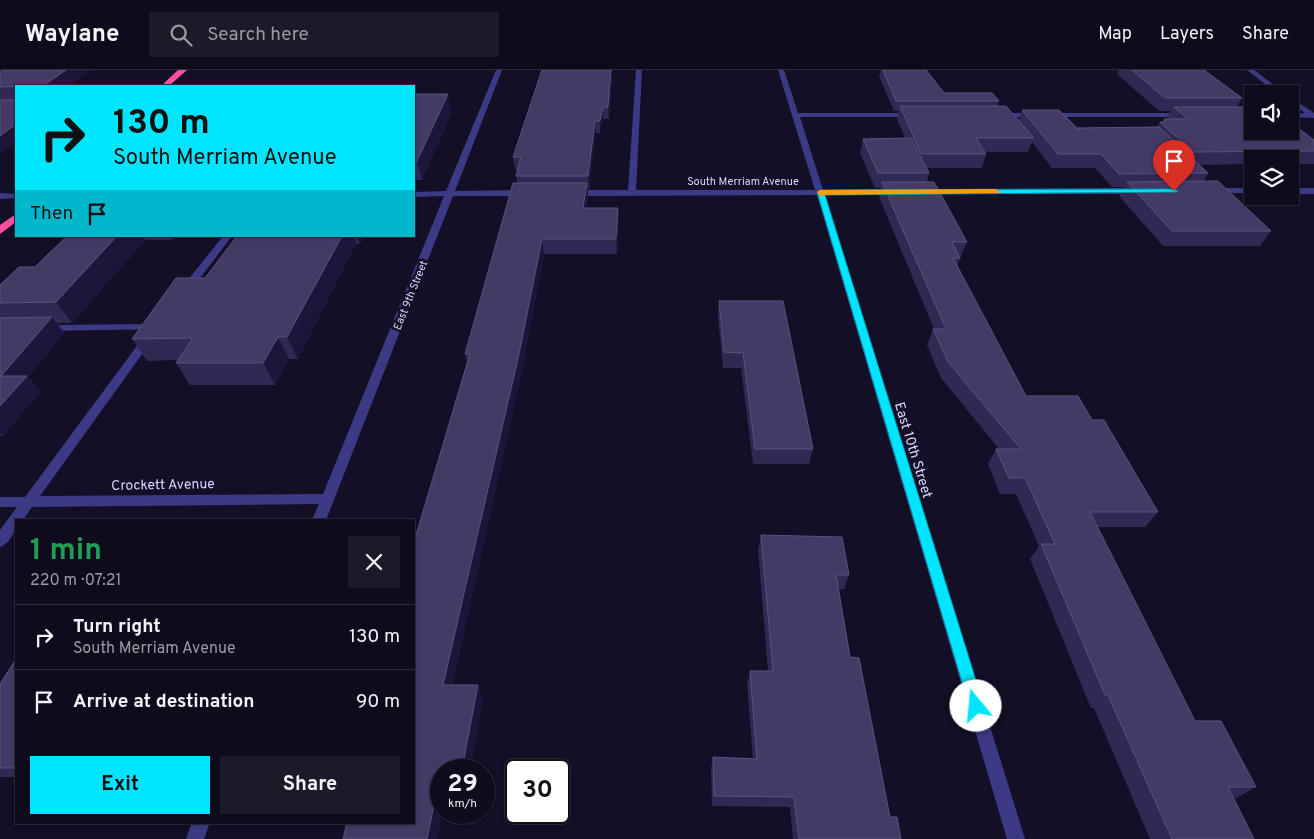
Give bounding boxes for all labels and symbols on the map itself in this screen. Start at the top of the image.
pin [1153,140,1195,191]
street label: South Merriam Avenue [687,175,799,189]
street label: East 9th Street [391,259,431,332]
street label: East 10th Street [890,400,935,501]
street label: Crockett Avenue [111,476,215,495]
position arrow [949,679,1001,731]
speed limit sign: 30 [505,759,570,824]

